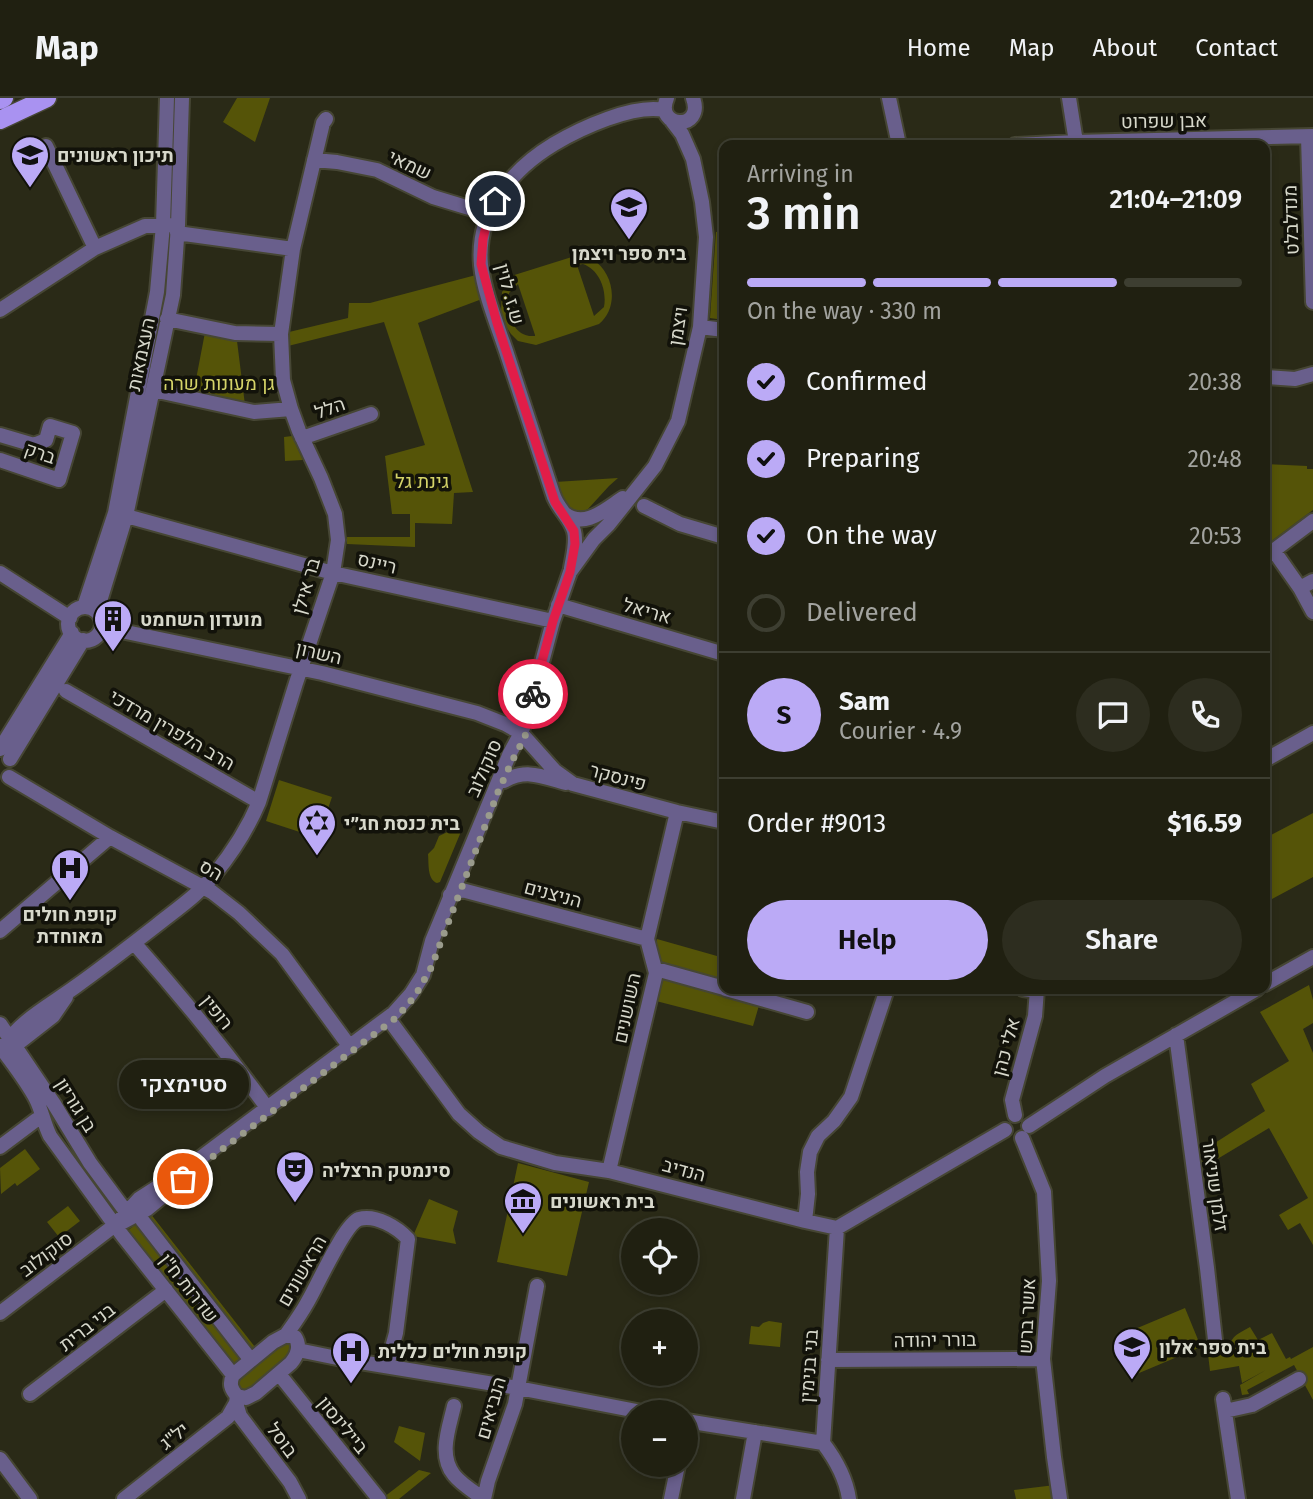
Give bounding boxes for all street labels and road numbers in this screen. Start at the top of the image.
street label: אבן שפרוט [1121,109,1207,133]
street label: שמאי [385,145,435,185]
street label: מנדלבלט [1278,185,1304,255]
street label: ש.ז. לוין [491,261,529,327]
street label: ויצמן [664,305,692,347]
street label: העצמאות [122,315,160,393]
street label: הלל [312,392,348,424]
street label: ברק [22,437,58,469]
street label: ריינס [355,547,399,579]
street label: בר אילן [287,555,325,617]
street label: אריאל [620,593,674,629]
street label: השרון [294,637,344,669]
street label: הרב הלפרין מרדכי [105,685,239,775]
street label: סוקולוב [461,736,507,800]
street label: פינסקר [587,758,649,796]
street label: הס [195,854,227,886]
street label: הניצנים [522,875,584,913]
street label: השושנים [608,971,646,1045]
street label: רופין [196,990,238,1034]
street label: אלי כהן [987,1015,1025,1079]
street label: בן גוריון [50,1074,102,1136]
street label: זלמן שניאור [1197,1137,1233,1233]
street label: הנדיב [660,1153,708,1187]
street label: סוקולוב [15,1227,77,1281]
street label: הראשונים [273,1231,331,1311]
street label: שדרות ח"ן [155,1249,223,1327]
street label: אשר ברש [1014,1277,1040,1355]
street label: בני ברית [54,1298,120,1356]
street label: בורר יהודה [893,1328,977,1352]
street label: בני בנימין [795,1329,823,1403]
street label: הנביאים [471,1374,511,1442]
street label: ביילינסון [313,1392,373,1458]
street label: יל"ג [155,1418,193,1454]
street label: בוסל [262,1418,302,1462]

